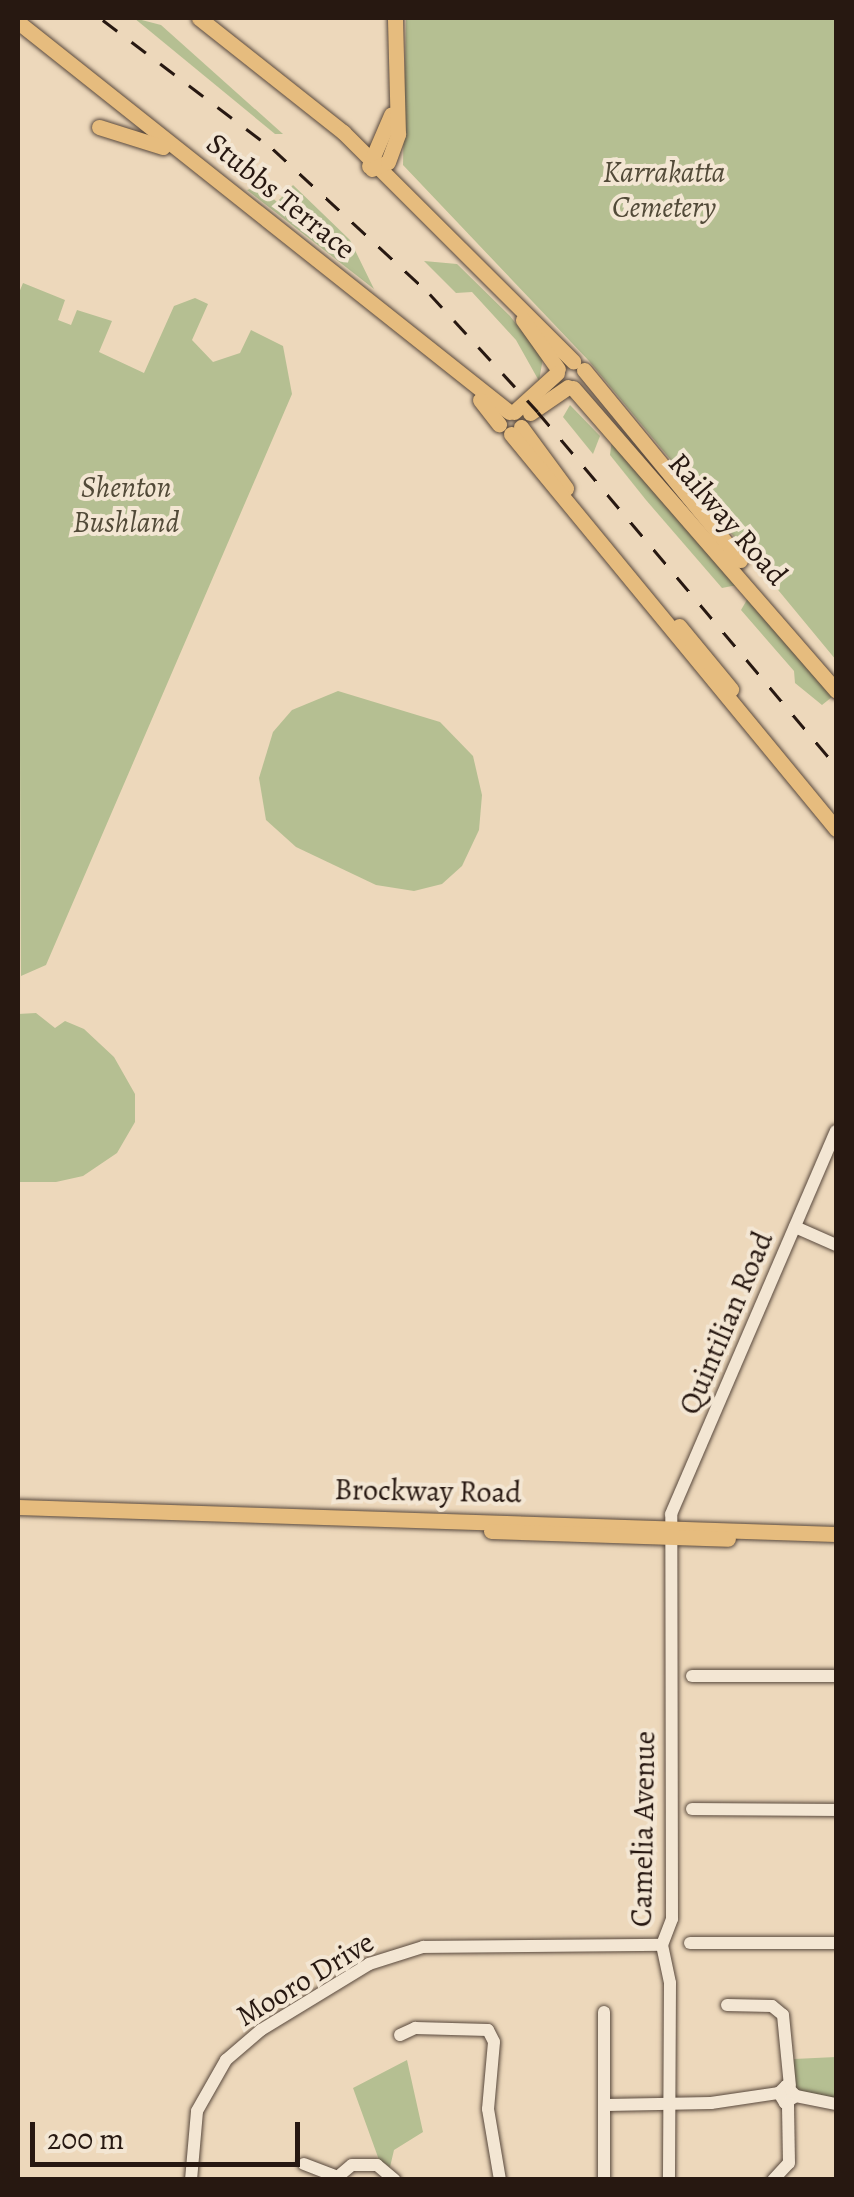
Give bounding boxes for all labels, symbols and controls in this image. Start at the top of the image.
street label: Stubbs Terrace [199,125,363,267]
park label: Karrakatta Cemetery [603,154,725,224]
street label: Railway Road [661,446,795,592]
park label: Shenton Bushland [73,469,179,540]
street label: Quintilian Road [671,1226,781,1420]
street label: Brockway Road [334,1471,522,1511]
street label: Camelia Avenue [623,1731,663,1927]
street label: Mooro Drive [230,1924,380,2034]
scale bar [35,2102,305,2164]
text: 200 m [47,2119,124,2159]

